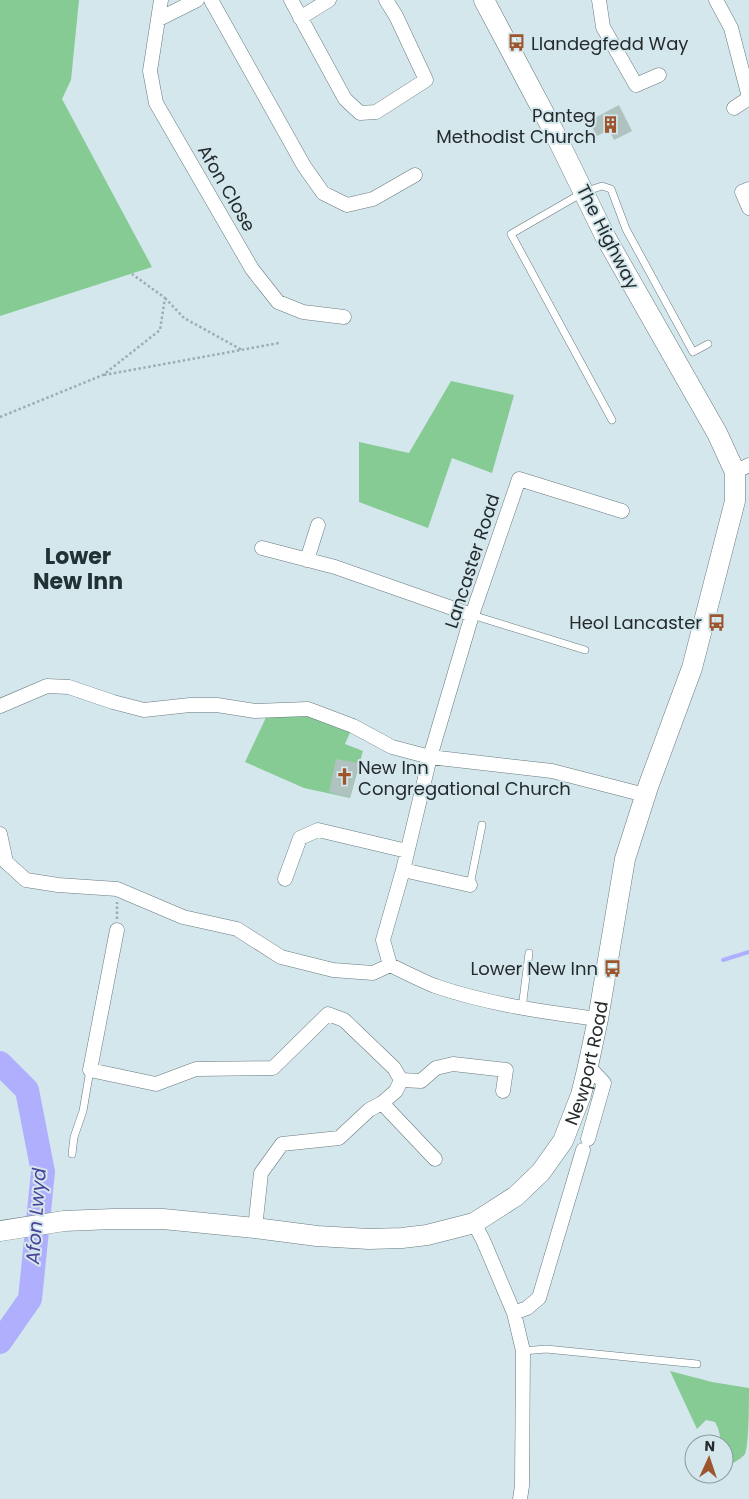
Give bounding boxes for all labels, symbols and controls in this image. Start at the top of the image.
place label: Llandegfedd Way [531,31,688,56]
bus stop icon: Llandegfedd Way [507,33,527,53]
place label: Panteg Methodist Church [436,103,596,149]
building icon: Panteg Methodist Church [600,115,620,135]
street label: Afon Close [192,140,262,236]
street label: The Highway [571,180,645,294]
street label: Lancaster Road [438,491,506,631]
district label: Lower New Inn [33,541,123,597]
place label: Heol Lancaster [569,610,702,635]
bus stop icon: Heol Lancaster [706,612,726,632]
place label: New Inn Congregational Church [358,755,571,801]
church icon: New Inn Congregational Church [334,767,354,787]
place label: Lower New Inn [470,956,598,981]
bus stop icon: Lower New Inn [602,958,622,978]
street label: Newport Road [558,999,613,1129]
water label: Afon Lwyd [19,1167,53,1266]
north arrow [684,1434,734,1484]
text: N [704,1436,715,1456]

